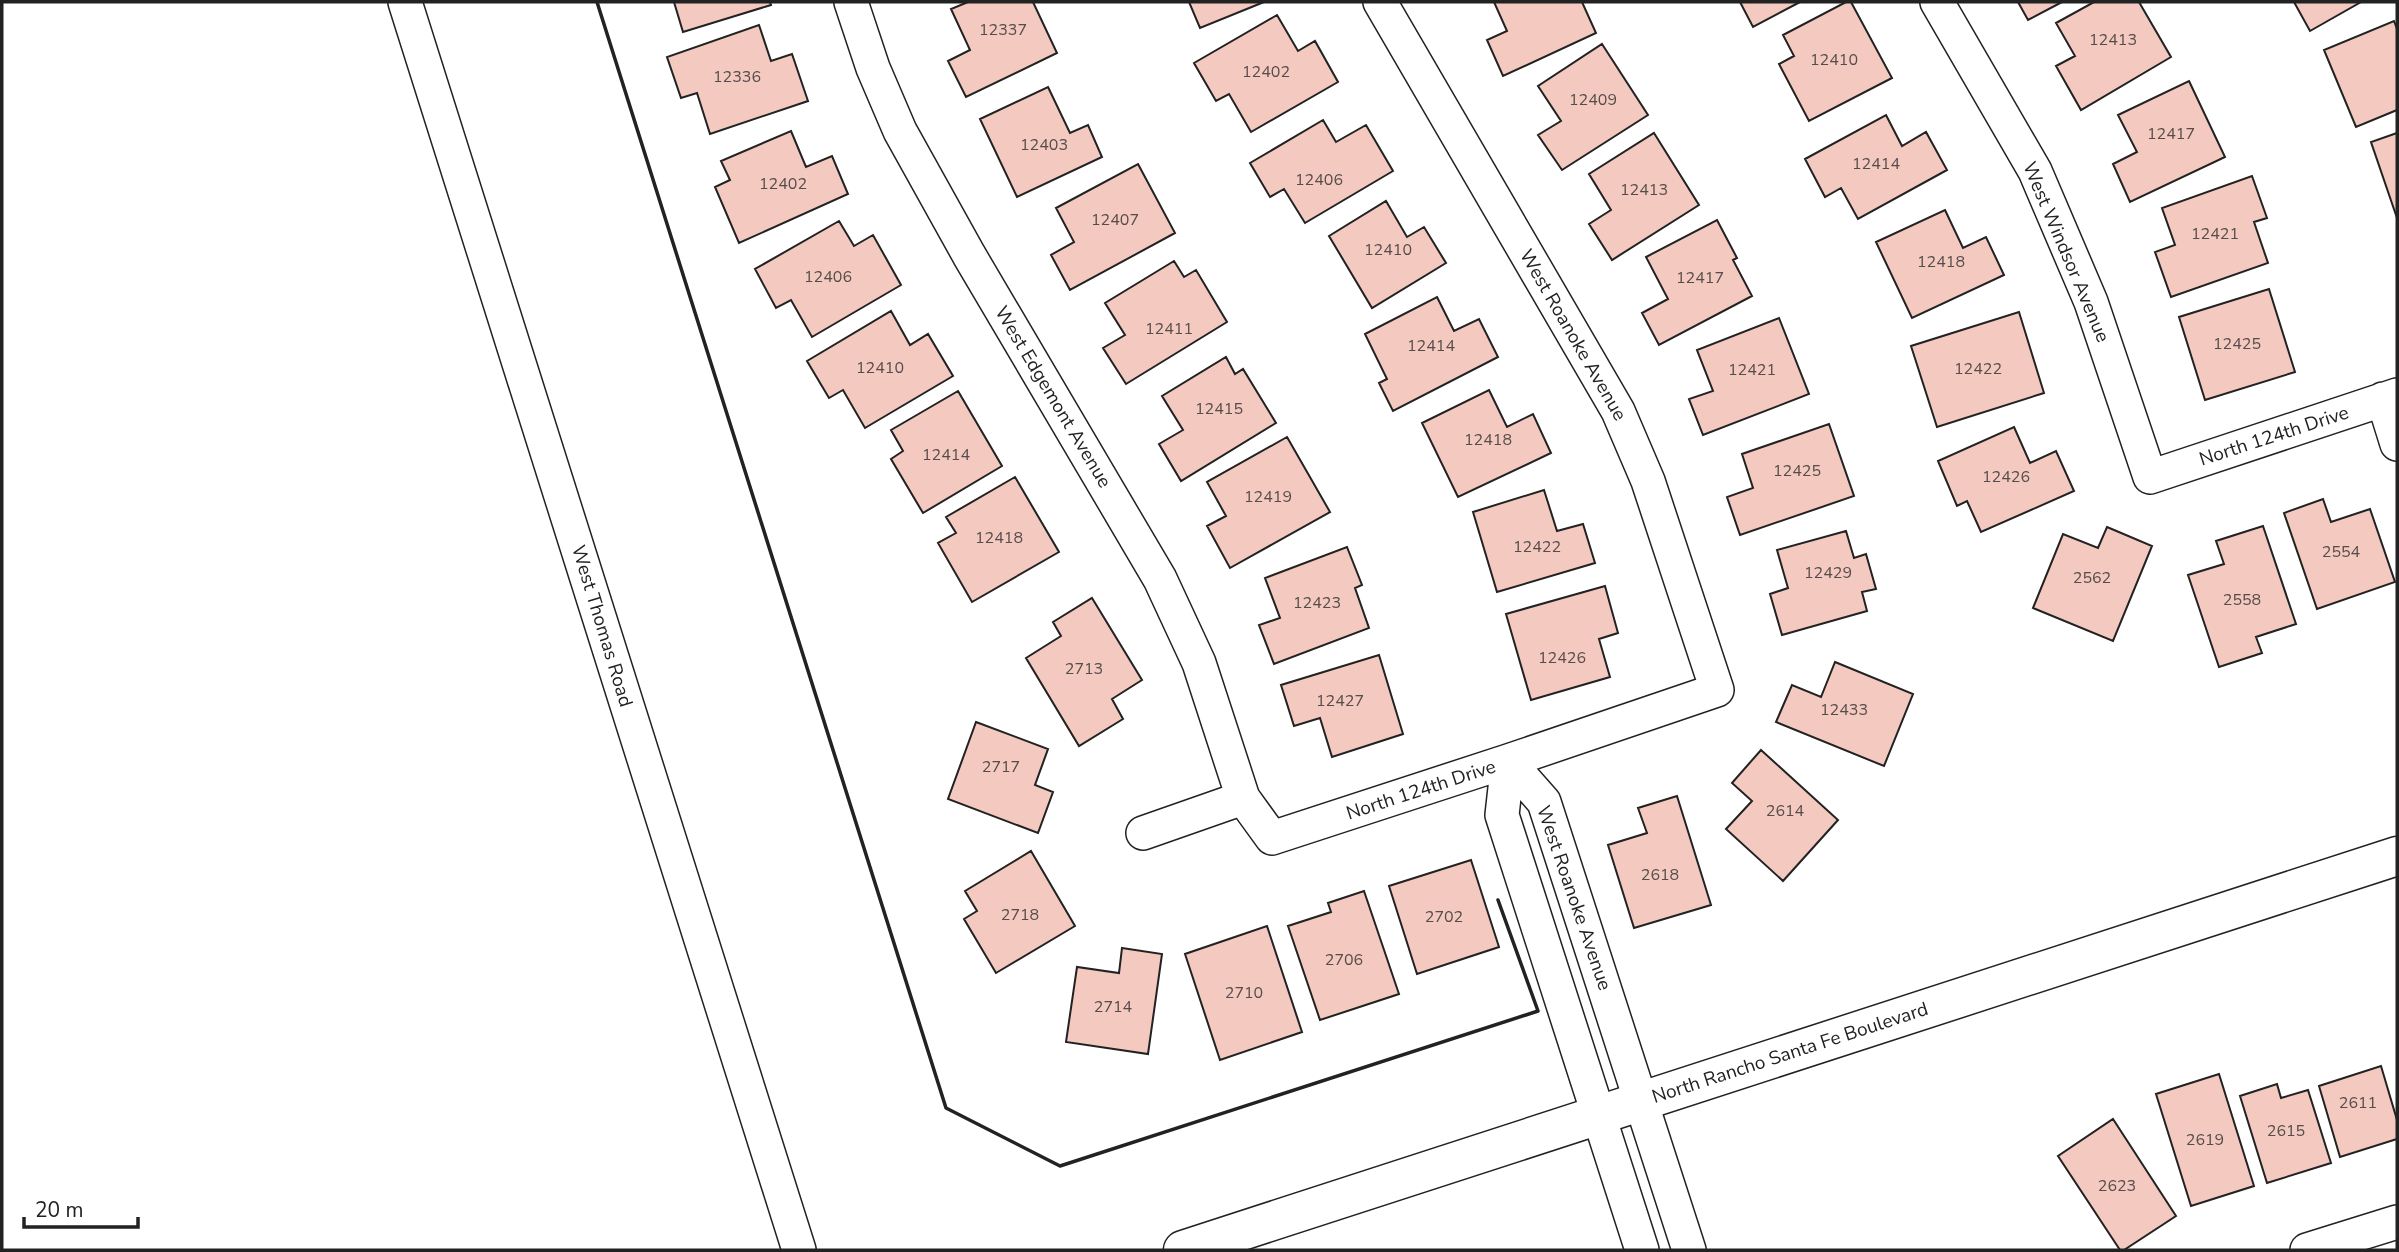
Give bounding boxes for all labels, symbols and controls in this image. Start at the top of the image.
house number: 12337 [979,19,1027,41]
house number: 12413 [2089,29,2137,51]
house number: 12410 [1810,49,1858,71]
house number: 12402 [1242,61,1290,83]
house number: 12336 [713,66,761,88]
house number: 12409 [1569,89,1617,111]
house number: 12417 [2147,123,2195,145]
house number: 12403 [1020,134,1068,156]
house number: 12414 [1852,153,1900,175]
street label: West Windsor Avenue [2016,158,2116,346]
house number: 12406 [1295,169,1343,191]
house number: 12402 [759,173,807,195]
house number: 12413 [1620,179,1668,201]
house number: 12407 [1091,209,1139,231]
house number: 12421 [2191,223,2239,245]
house number: 12410 [1364,239,1412,261]
street label: West Roanoke Avenue [1513,245,1633,425]
house number: 12418 [1917,251,1965,273]
house number: 12406 [804,266,852,288]
house number: 12417 [1676,267,1724,289]
street label: West Edgemont Avenue [988,301,1118,493]
house number: 12411 [1145,318,1193,340]
house number: 12425 [2213,333,2261,355]
house number: 12414 [1407,335,1455,357]
house number: 12410 [856,357,904,379]
house number: 12422 [1954,358,2002,380]
house number: 12421 [1728,359,1776,381]
house number: 12415 [1195,398,1243,420]
street label: North 124th Drive [2196,400,2352,472]
house number: 12418 [1464,429,1512,451]
house number: 12414 [922,444,970,466]
house number: 12425 [1773,460,1821,482]
house number: 12426 [1982,466,2030,488]
house number: 12419 [1244,486,1292,508]
house number: 12418 [975,527,1023,549]
house number: 12422 [1513,536,1561,558]
house number: 2554 [2322,541,2361,563]
street label: West Thomas Road [565,542,639,710]
house number: 12429 [1804,562,1852,584]
house number: 2562 [2073,567,2111,589]
house number: 2558 [2223,589,2261,611]
house number: 12423 [1293,592,1341,614]
house number: 12426 [1538,647,1586,669]
house number: 2713 [1065,658,1103,680]
house number: 12427 [1316,690,1364,712]
house number: 12433 [1820,699,1868,721]
street label: North 124th Drive [1343,754,1499,826]
house number: 2717 [982,756,1020,778]
house number: 2614 [1766,800,1805,822]
street label: West Roanoke Avenue [1530,802,1618,994]
house number: 2618 [1641,864,1679,886]
house number: 2718 [1001,904,1039,926]
house number: 2702 [1425,906,1463,928]
house number: 2706 [1325,949,1363,971]
house number: 2710 [1225,982,1263,1004]
house number: 2714 [1094,996,1133,1018]
street label: North Rancho Santa Fe Boulevard [1649,996,1931,1110]
house number: 2611 [2339,1092,2377,1114]
house number: 2615 [2267,1120,2305,1142]
house number: 2619 [2186,1129,2224,1151]
house number: 2623 [2098,1175,2136,1197]
scale bar [24,1186,138,1230]
text: 20 m [35,1196,84,1224]

